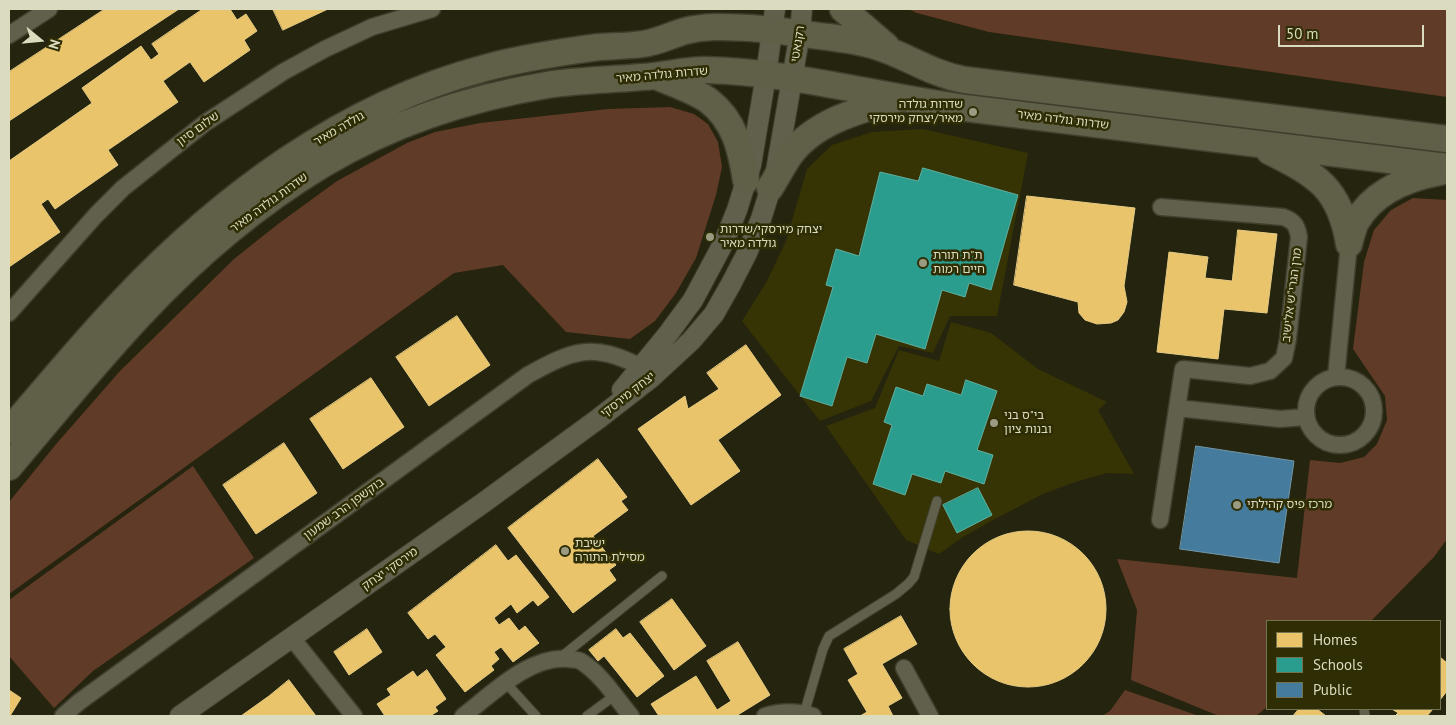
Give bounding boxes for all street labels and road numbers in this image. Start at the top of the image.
street label: רקנאטי [788,25,808,63]
street label: שדרות גולדה מאיר [615,64,709,86]
street label: שדרות גולדה מאיר [1016,107,1110,133]
street label: שלום סיון [174,109,222,149]
street label: גולדה מאיר [311,109,367,149]
street label: שדרות גולדה מאיר [227,170,311,236]
street label: מרן הגרי"ש אלישיב [1279,247,1305,343]
street label: יצחק מירסקי [598,369,658,421]
street label: בוקשפן הרב שמעון [301,475,387,543]
street label: מירסקי יצחק [359,544,421,594]

